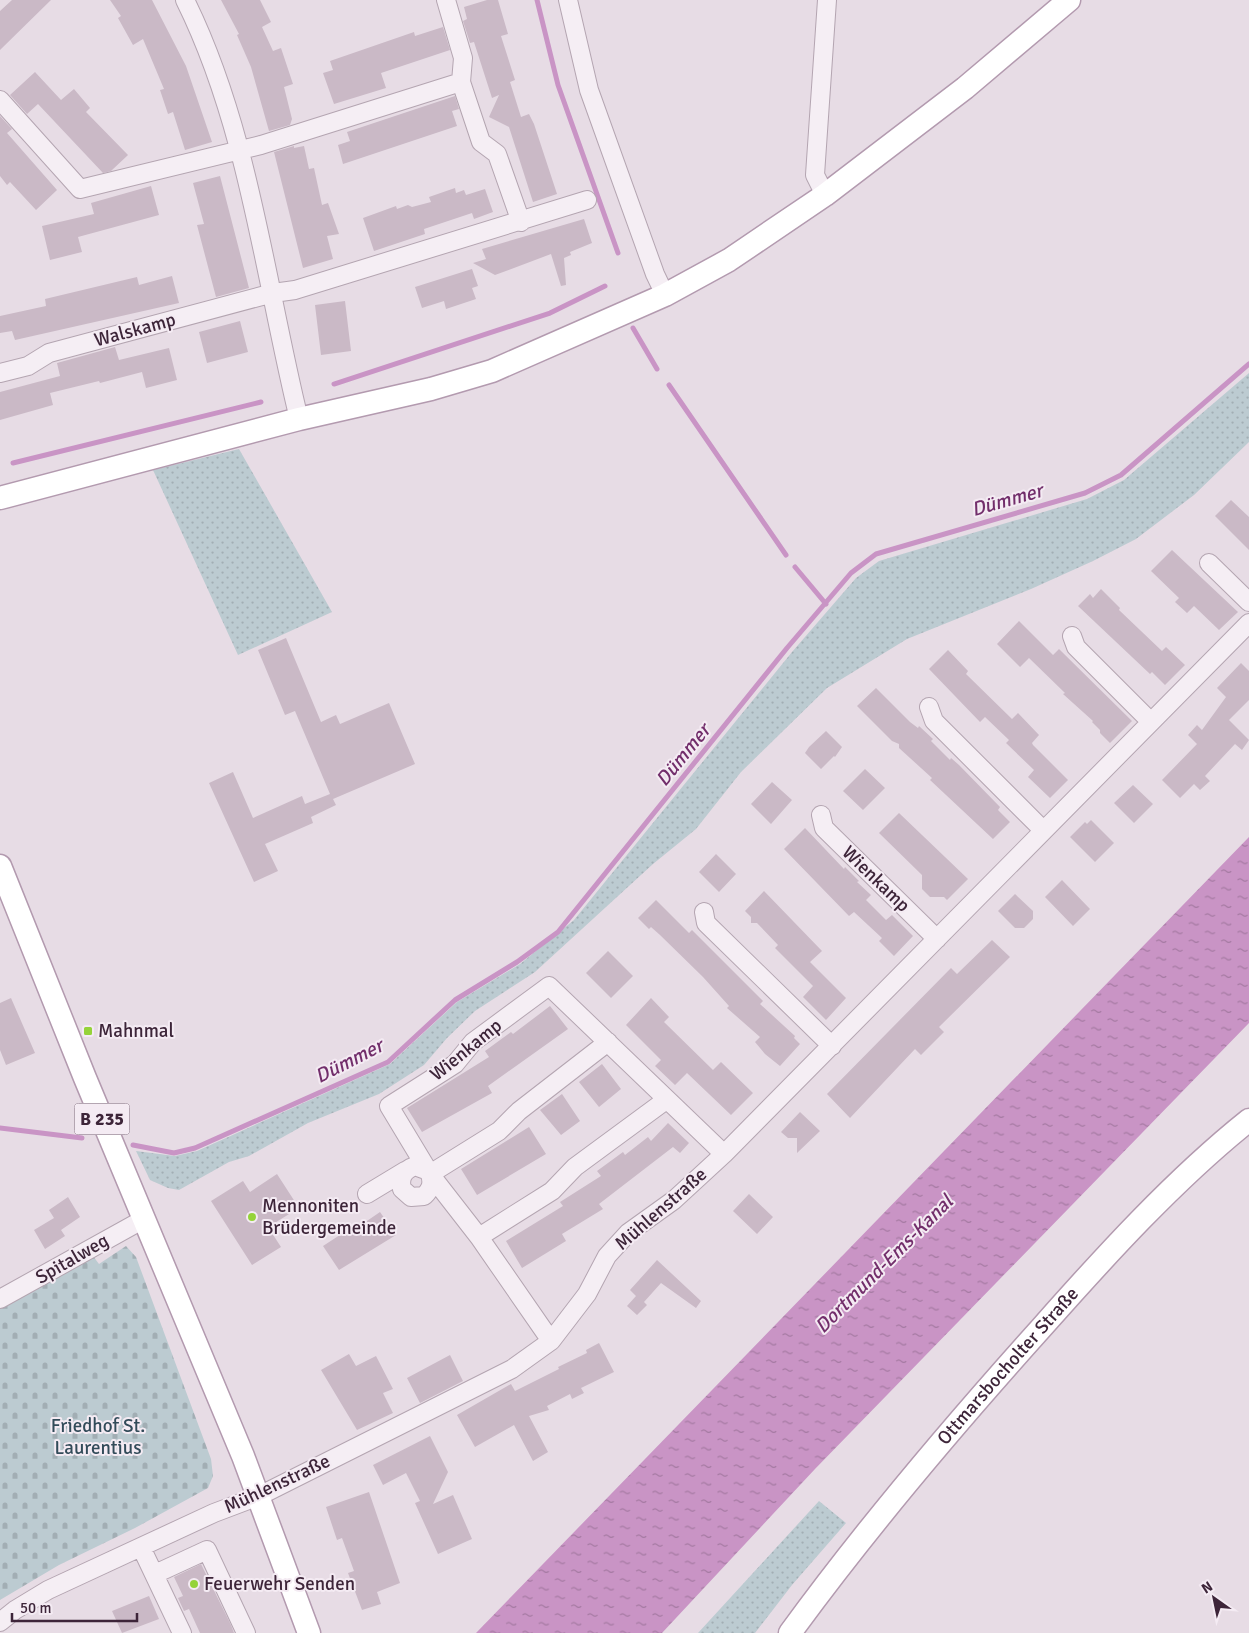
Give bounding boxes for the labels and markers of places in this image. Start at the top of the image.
place label: Mahnmal [98,1019,174,1043]
marker: Mahnmal [82,1025,94,1037]
place label: Mennoniten Brüdergemeinde [262,1194,396,1240]
marker: Mennoniten Brüdergemeinde [246,1211,258,1223]
place label: Feuerwehr Senden [204,1572,355,1596]
marker: Feuerwehr Senden [188,1578,200,1590]

